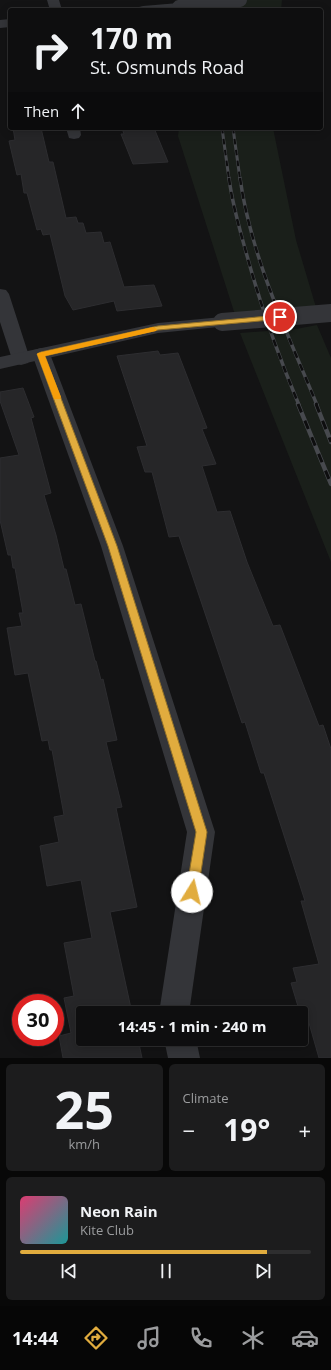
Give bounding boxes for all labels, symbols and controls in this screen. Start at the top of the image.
text: 170 m [90,19,173,57]
icon: right [24,24,76,76]
text: St. Osmunds Road [90,55,244,79]
icon: ahead [67,100,89,122]
text: Then [24,101,59,121]
pin [263,300,297,334]
icon: arrive [269,306,291,328]
position arrow [171,871,213,913]
speed limit sign: 30 [12,994,64,1046]
text: 14:45 · 1 min · 240 m [118,1016,266,1036]
text: 25 [55,1073,114,1144]
text: Climate [183,1089,228,1107]
text: 19° [223,1109,270,1150]
text: − [183,1115,195,1145]
text: + [298,1115,311,1145]
text: km/h [68,1135,100,1153]
text: Neon Rain [80,1201,158,1221]
text: Kite Club [80,1221,134,1239]
icon: previous [58,1260,80,1282]
icon: pause [155,1260,177,1282]
icon: next [252,1260,274,1282]
icon: directions [82,1324,110,1352]
icon: music [135,1324,163,1352]
icon: phone [187,1324,215,1352]
icon: climate [239,1324,267,1352]
icon: car [291,1324,319,1352]
text: 14:44 [12,1326,58,1350]

